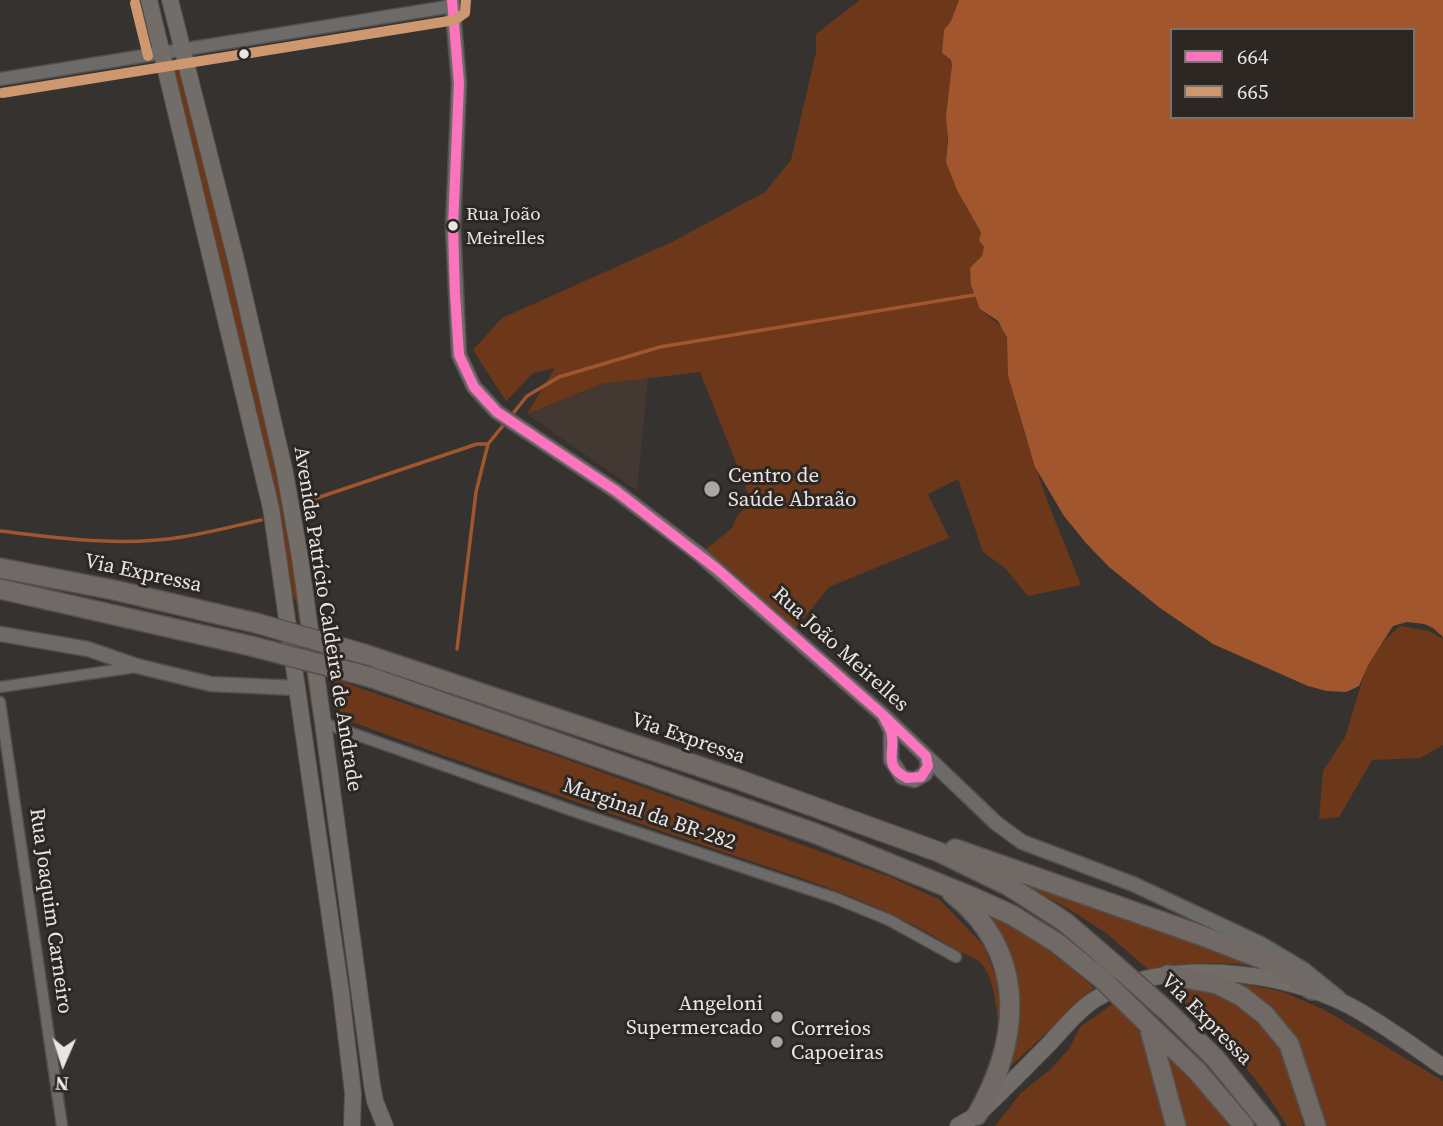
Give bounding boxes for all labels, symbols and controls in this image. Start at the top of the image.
legend [1170,28,1415,119]
text: 664 [1237,42,1269,71]
unlabelled marker [237,47,251,61]
text: 665 [1237,77,1269,106]
place label: Rua João Meirelles [466,204,545,248]
marker: Rua João Meirelles [446,219,460,233]
street label: Avenida Patrício Caldeira de Andrade [287,445,367,793]
place label: Centro de Saúde Abraão [728,464,857,514]
marker: Centro de Saúde Abraão [702,479,722,499]
street label: Via Expressa [82,549,204,599]
street label: Rua João Meirelles [767,582,913,718]
street label: Via Expressa [628,708,748,770]
street label: Marginal da BR-282 [559,774,739,856]
street label: Rua Joaquim Carneiro [23,806,77,1016]
street label: Via Expressa [1155,969,1257,1071]
place label: Angeloni Supermercado [626,992,763,1042]
marker: Angeloni Supermercado [769,1009,785,1025]
place label: Correios Capoeiras [791,1017,884,1067]
north arrow [28,1028,98,1098]
marker: Correios Capoeiras [769,1034,785,1050]
text: N [54,1071,69,1097]

